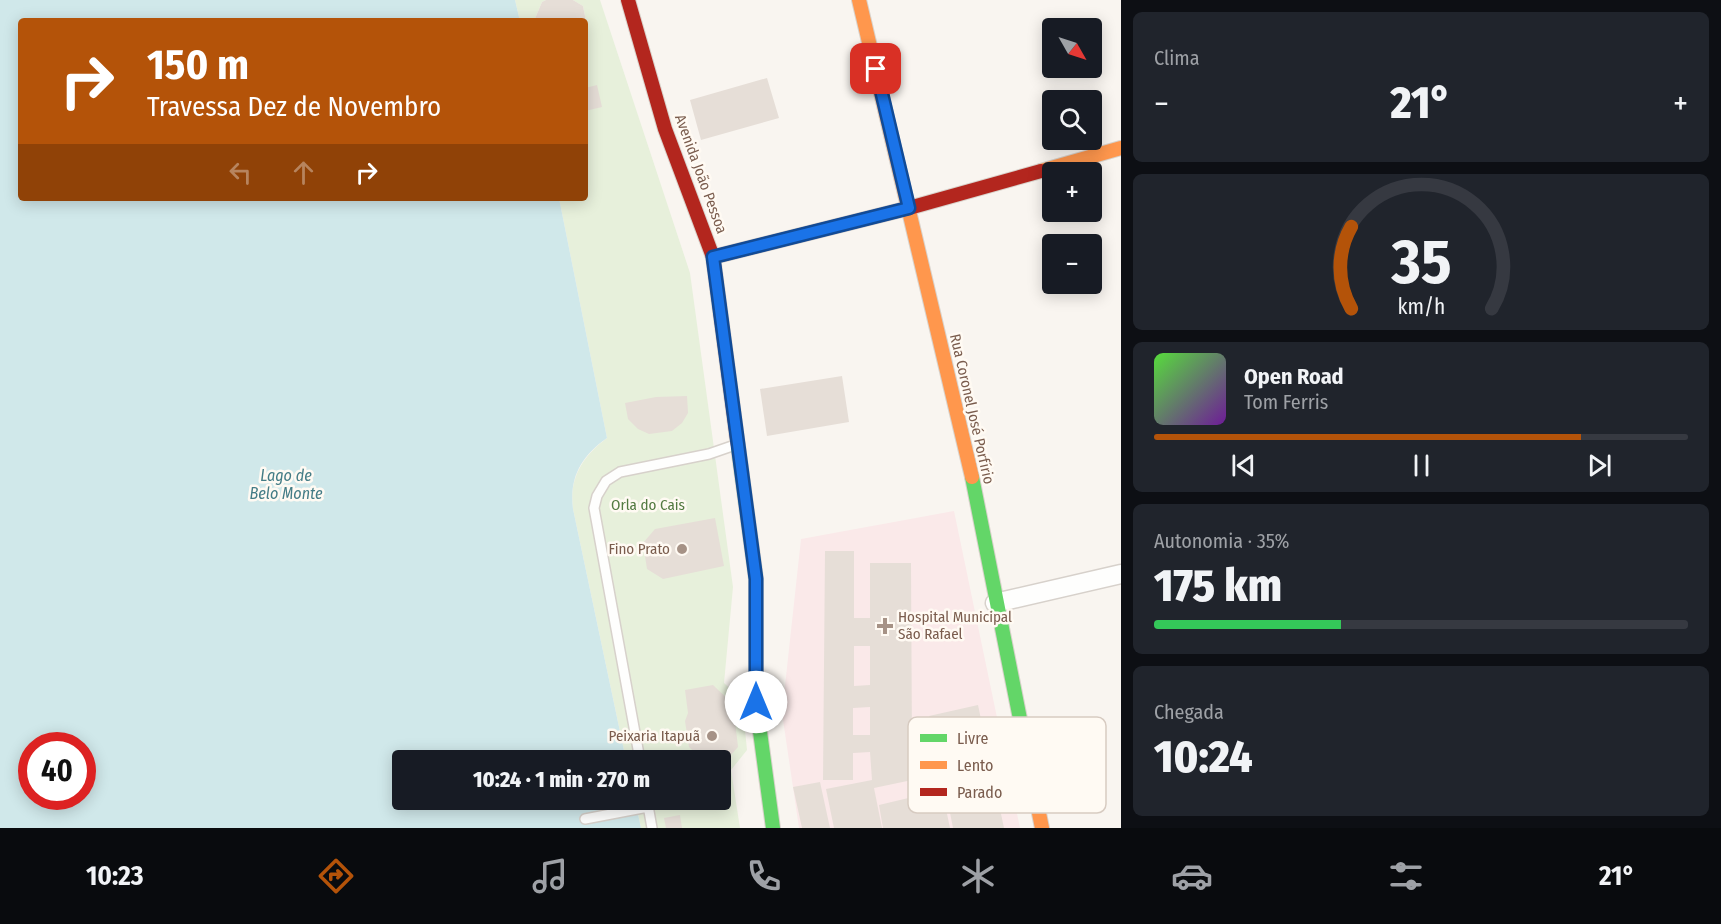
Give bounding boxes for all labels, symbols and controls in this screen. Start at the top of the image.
north arrow [1042,18,1102,78]
map controls [1042,18,1102,294]
text: 150 m [147,40,249,90]
icon: right [48,42,126,120]
pin [850,43,901,94]
text: Clima [1154,46,1199,70]
icon: arrive [859,52,892,85]
text: 21° [1390,76,1451,130]
text: − [1154,84,1169,124]
text: + [1673,84,1688,124]
button: search [1042,90,1102,150]
text: Travessa Dez de Novembro [147,91,441,123]
street label: Avenida João Pessoa [671,112,731,236]
icon: left [224,156,257,189]
icon: ahead [287,156,320,189]
icon: right [350,156,383,189]
button: + [1042,162,1102,222]
text: 35 [1390,225,1451,300]
button: − [1042,234,1102,294]
text: km/h [1397,294,1445,320]
street label: Rua Coronel José Porfírio [946,332,998,486]
text: Open Road [1244,363,1344,390]
text: Tom Ferris [1244,390,1328,414]
icon: previous [1227,449,1260,482]
icon: pause [1405,449,1438,482]
icon: next [1583,449,1616,482]
water label: Lago de Belo Monte [249,466,323,503]
park label: Orla do Cais [611,496,685,514]
text: Autonomia · 35% [1154,529,1289,553]
place label: Fino Prato [609,540,670,558]
marker: Fino Prato [675,542,689,556]
text: 175 km [1154,559,1282,613]
place label: Hospital Municipal São Rafael [898,608,1012,643]
marker: Hospital Municipal São Rafael [876,617,894,635]
position arrow [724,670,788,734]
text: Chegada [1154,700,1224,724]
legend [908,717,1106,813]
place label: Peixaria Itapuã [609,727,700,745]
marker: Peixaria Itapuã [705,729,719,743]
text: Livre [957,729,988,748]
text: 10:24 [1154,730,1253,784]
speed limit sign: 40 [18,732,96,810]
text: Lento [957,756,993,775]
text: 10:24 · 1 min · 270 m [473,766,650,793]
text: Parado [957,783,1002,802]
icon: directions [315,855,357,897]
icon: music [529,855,571,897]
icon: phone [743,855,785,897]
icon: climate [957,855,999,897]
icon: car [1171,855,1213,897]
icon: filters [1385,855,1427,897]
text: 10:23 [86,860,144,892]
text: 21° [1599,860,1635,892]

